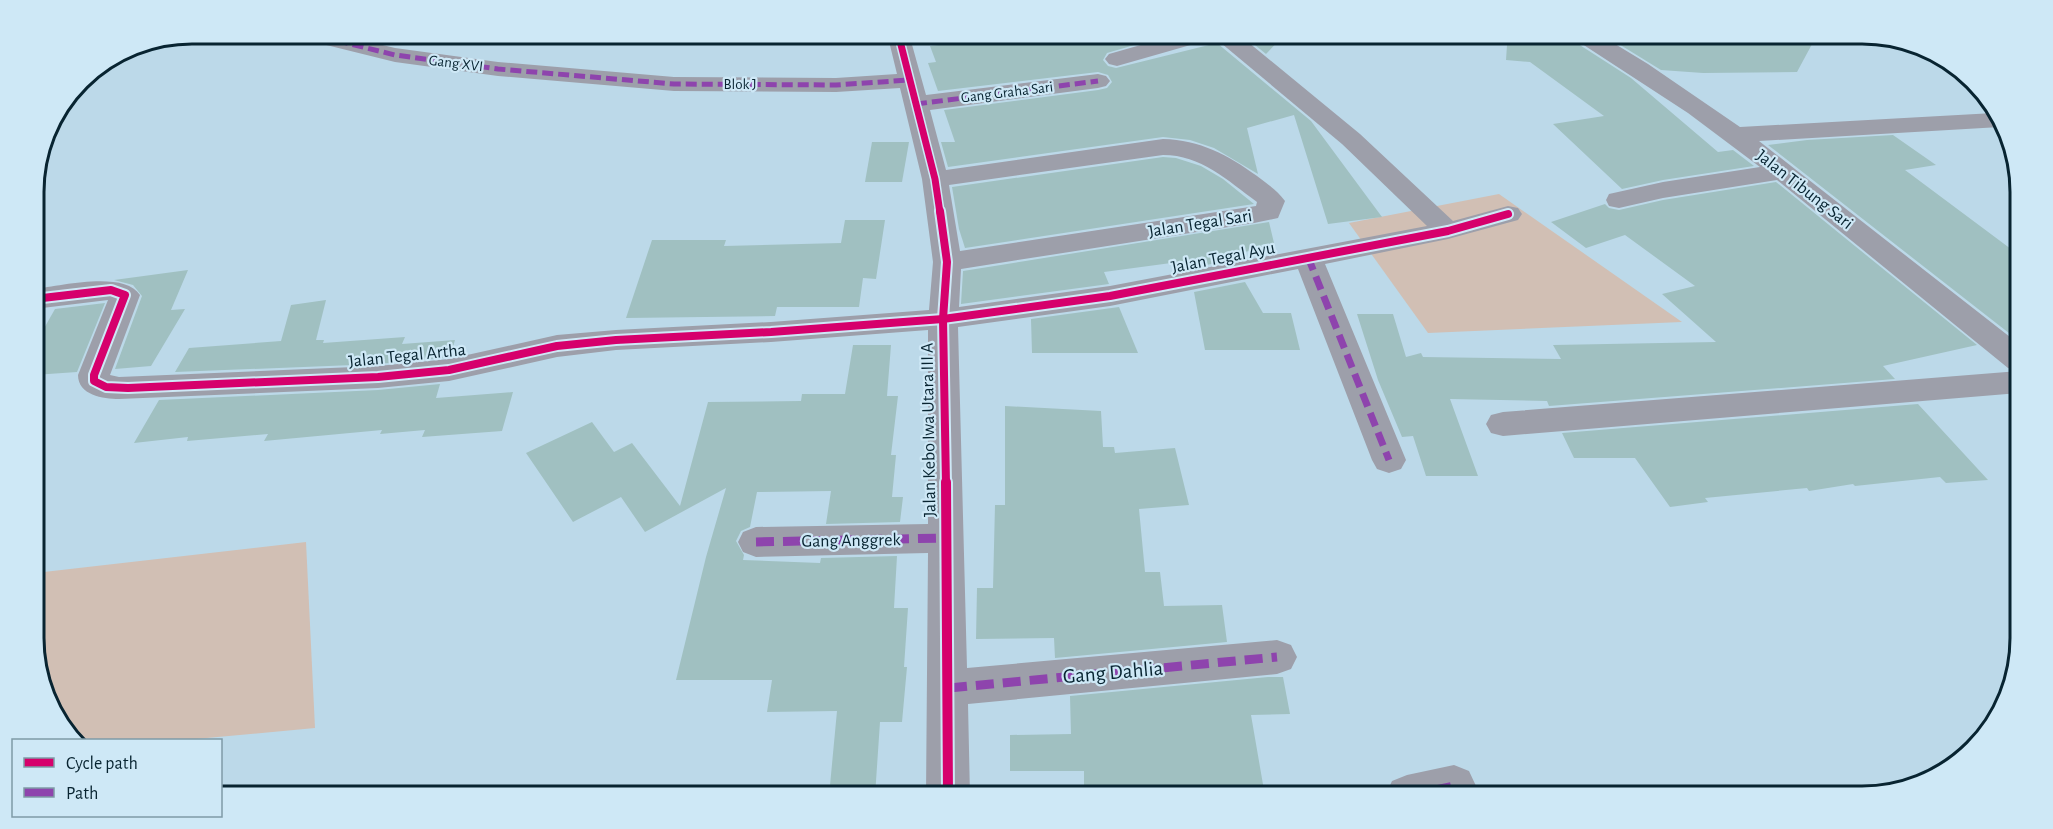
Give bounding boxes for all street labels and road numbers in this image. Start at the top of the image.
street label: Gang XVI [428,53,484,74]
street label: Blok J [723,77,757,92]
street label: Gang Graha Sari [960,79,1054,106]
street label: Jalan Tibung Sari [1753,147,1856,233]
street label: Jalan Tegal Sari [1147,207,1253,241]
street label: Jalan Tegal Ayu [1170,239,1277,277]
street label: Jalan Tegal Artha [348,341,467,371]
street label: Jalan Kebo Iwa Utara III A [918,342,940,517]
street label: Gang Anggrek [801,531,902,551]
street label: Gang Dahlia [1062,658,1164,687]

